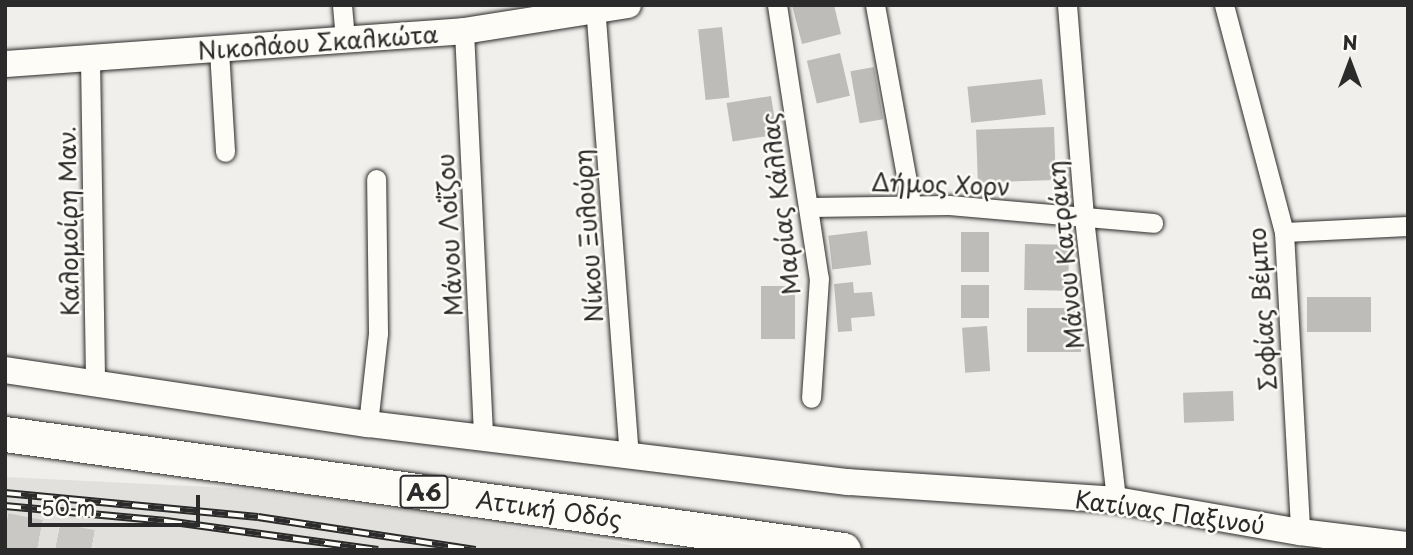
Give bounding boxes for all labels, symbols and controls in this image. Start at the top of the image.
street label: Νικολάου Σκαλκώτα [196,19,440,65]
north arrow [1315,28,1385,98]
text: N [1342,28,1358,56]
street label: Μαρίας Κάλλας [754,111,806,297]
street label: Καλομοίρη Μαν. [52,125,84,317]
street label: Νίκου Ξυλούρη [568,147,608,325]
street label: Μάνου Λοΐζου [430,153,468,317]
street label: Μάνου Κατράκη [1041,159,1089,351]
street label: Δήμος Χορν [871,167,1011,201]
street label: Σοφίας Βέμπο [1242,226,1282,392]
road number: Α6 [400,472,448,512]
scale bar [32,482,203,526]
street label: Αττική Οδός [474,484,624,534]
street label: Κατίνας Παξινού [1073,484,1267,540]
text: 50 m [41,491,95,523]

